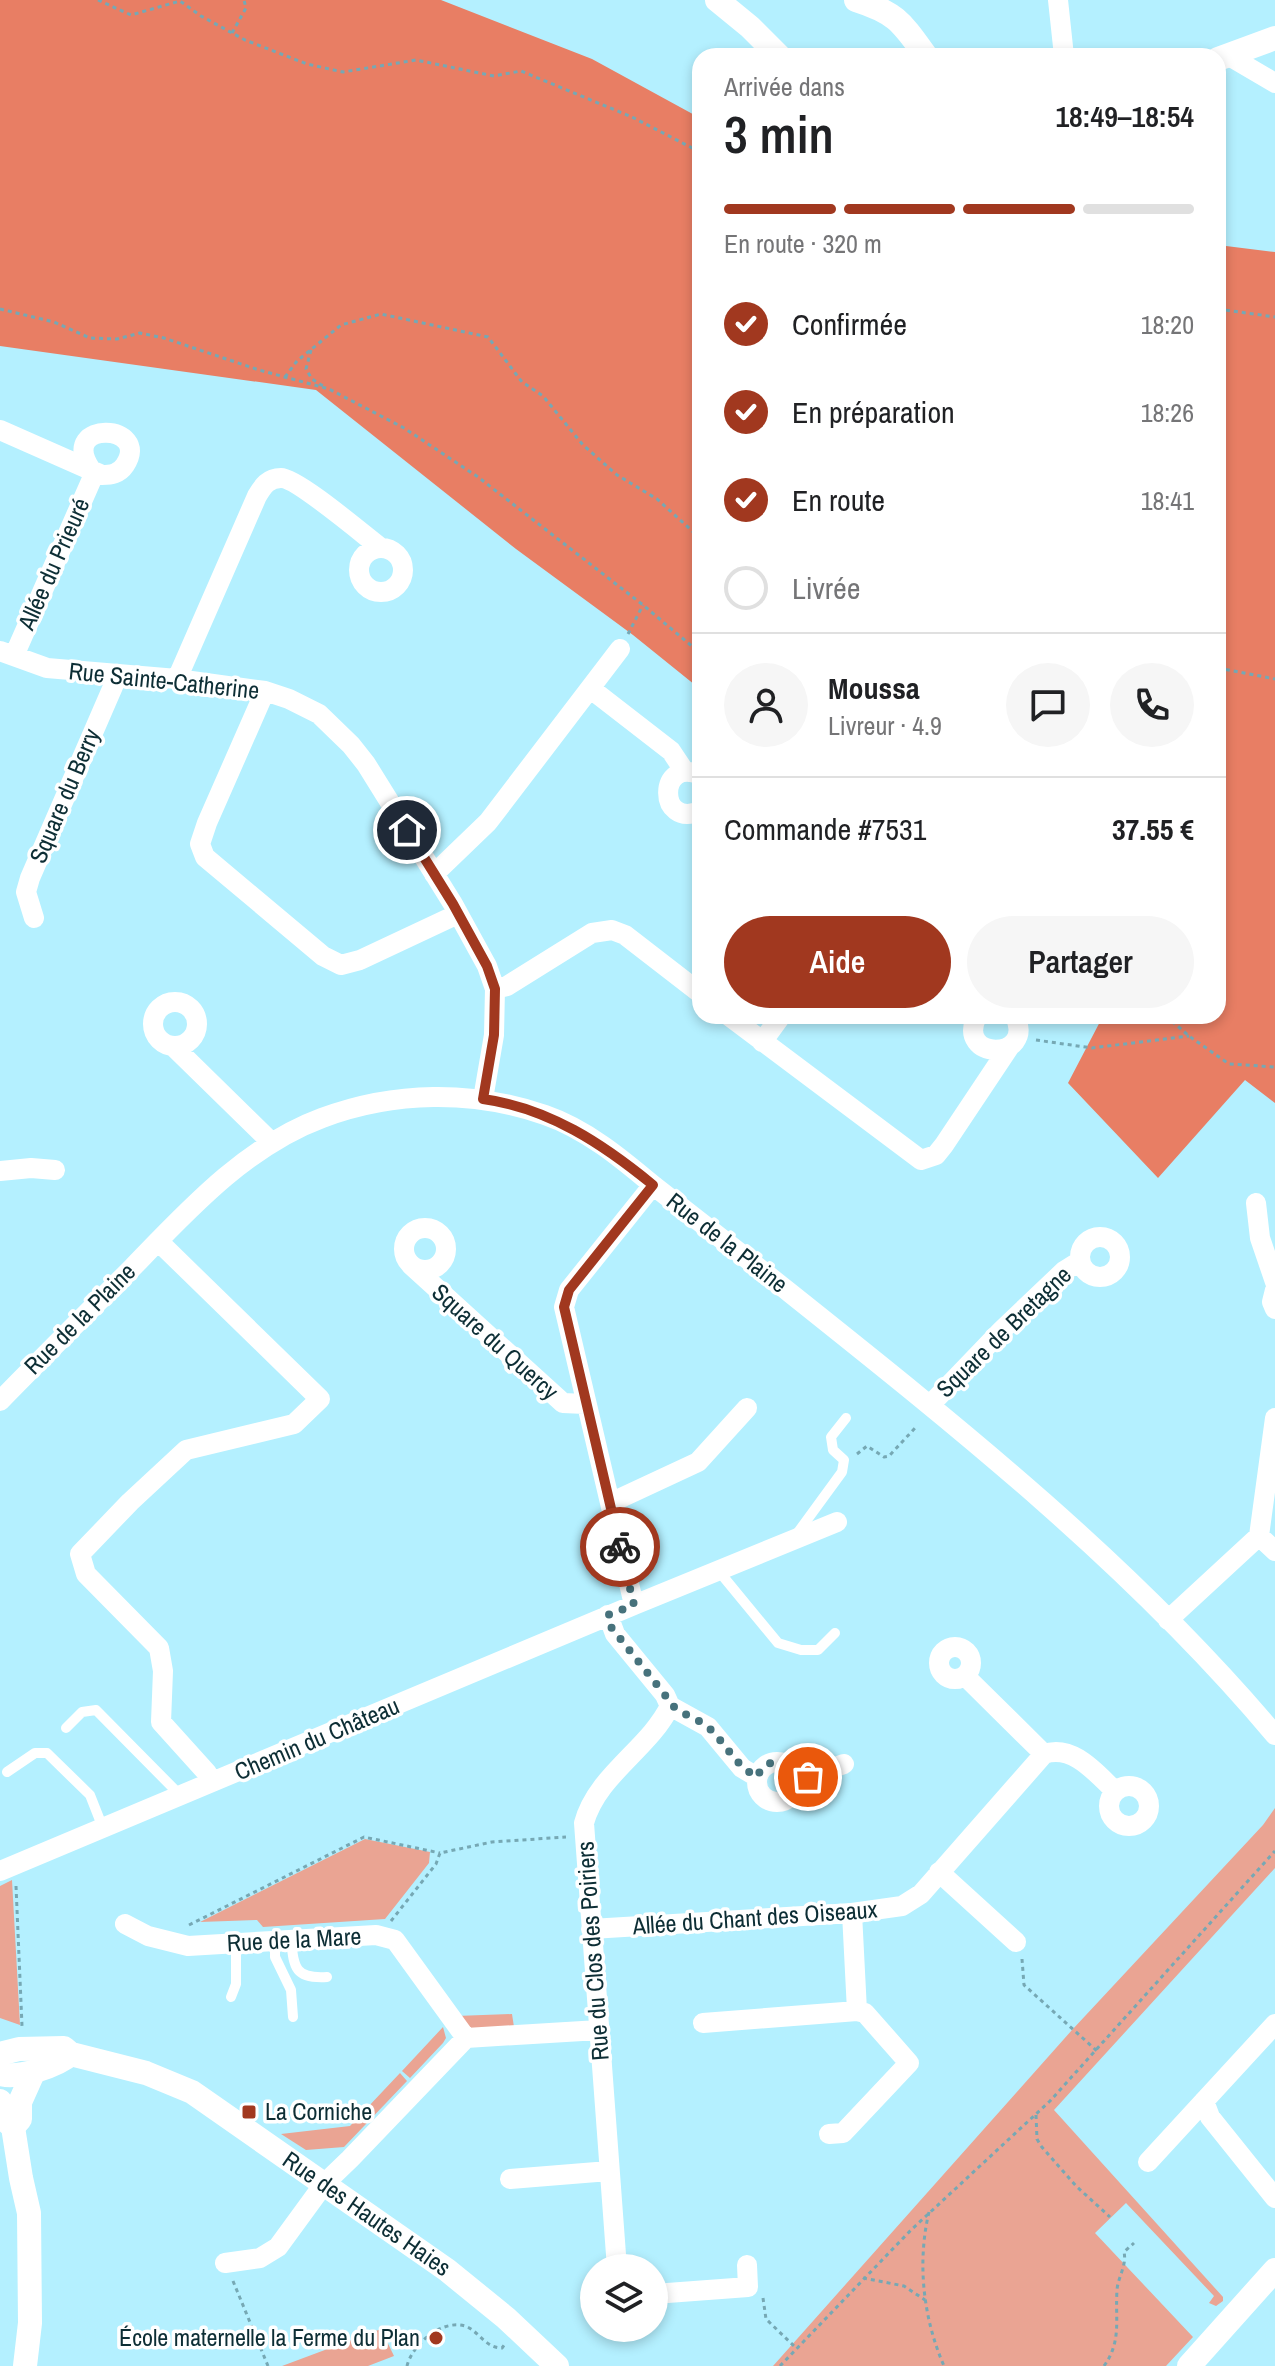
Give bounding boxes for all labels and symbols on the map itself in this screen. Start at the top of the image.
street label: Allée du Prieuré [9,493,96,635]
street label: Rue Sainte-Catherine [67,654,261,706]
street label: Square du Berry [21,723,107,868]
pin [373,796,441,864]
street label: Rue de la Plaine [660,1185,795,1300]
street label: Rue de la Plaine [17,1256,142,1381]
street label: Square de Bretagne [929,1259,1078,1404]
street label: Square du Quercy [426,1276,566,1407]
courier [580,1507,660,1587]
street label: Chemin du Château [229,1689,404,1787]
pin [774,1743,842,1811]
street label: Rue du Clos des Poiriers [568,1840,616,2062]
street label: Allée du Chant des Oiseaux [631,1892,878,1942]
street label: Rue de la Mare [226,1920,362,1959]
place label: La Corniche [265,2095,372,2127]
marker: La Corniche [240,2103,258,2121]
street label: Rue des Hautes Haies [277,2143,458,2283]
place label: École maternelle la Ferme du Plan [119,2321,420,2353]
marker: École maternelle la Ferme du Plan [427,2329,445,2347]

